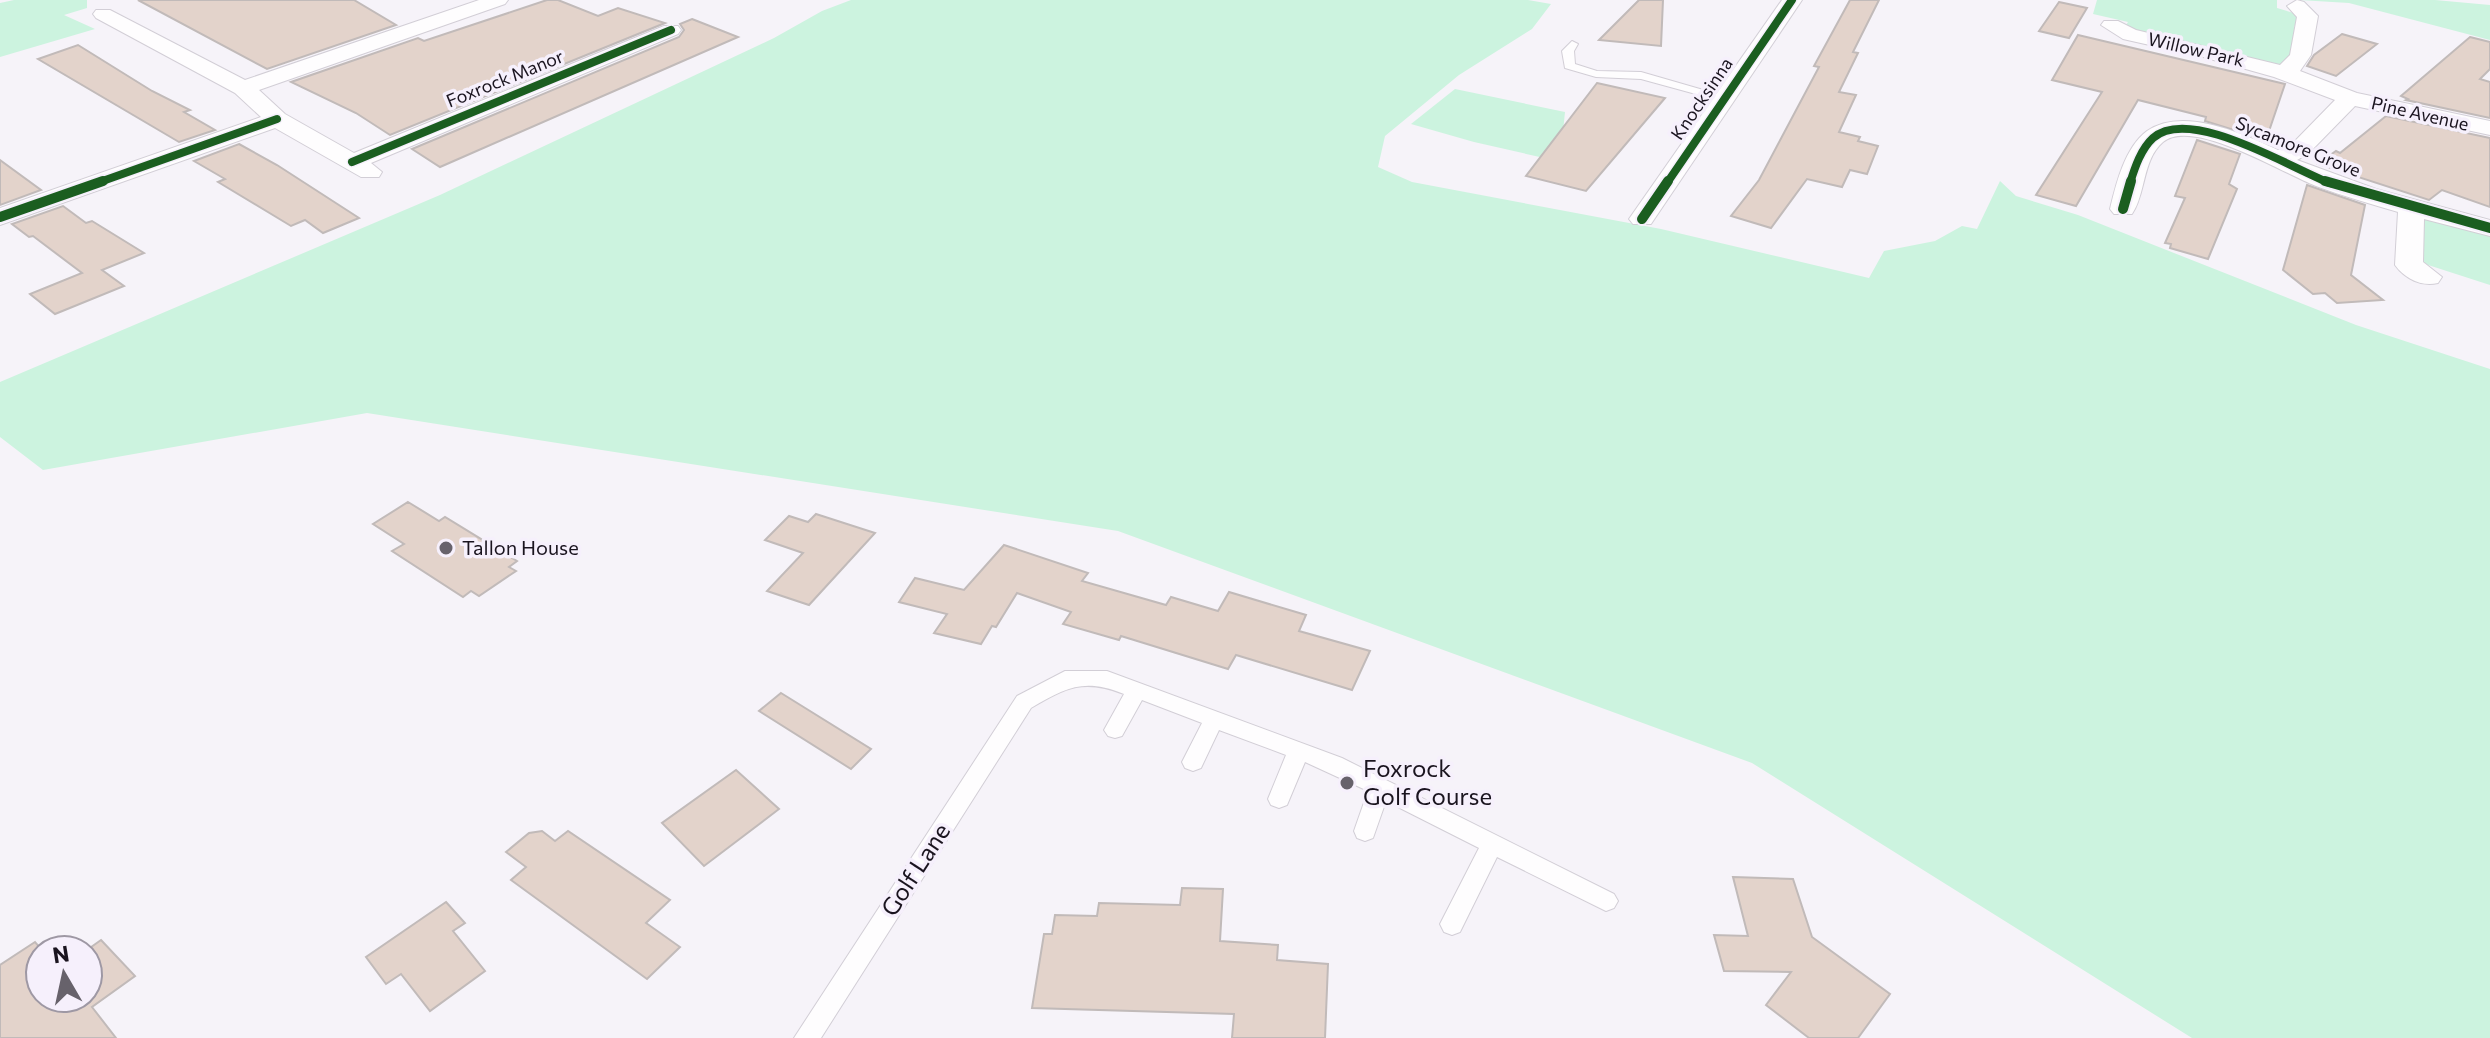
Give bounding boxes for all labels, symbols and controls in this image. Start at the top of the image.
street label: Willow Park [2146,27,2247,71]
street label: Foxrock Manor [443,45,566,112]
street label: Knocksinna [1666,53,1737,144]
street label: Pine Avenue [2369,91,2471,135]
street label: Sycamore Grove [2233,111,2364,181]
place label: Tallon House [462,535,579,559]
marker: Tallon House [437,539,455,557]
place label: Foxrock Golf Course [1363,753,1492,810]
marker: Foxrock Golf Course [1338,774,1356,792]
street label: Golf Lane [874,817,955,921]
north arrow [24,934,104,1014]
text: N [51,939,71,968]

